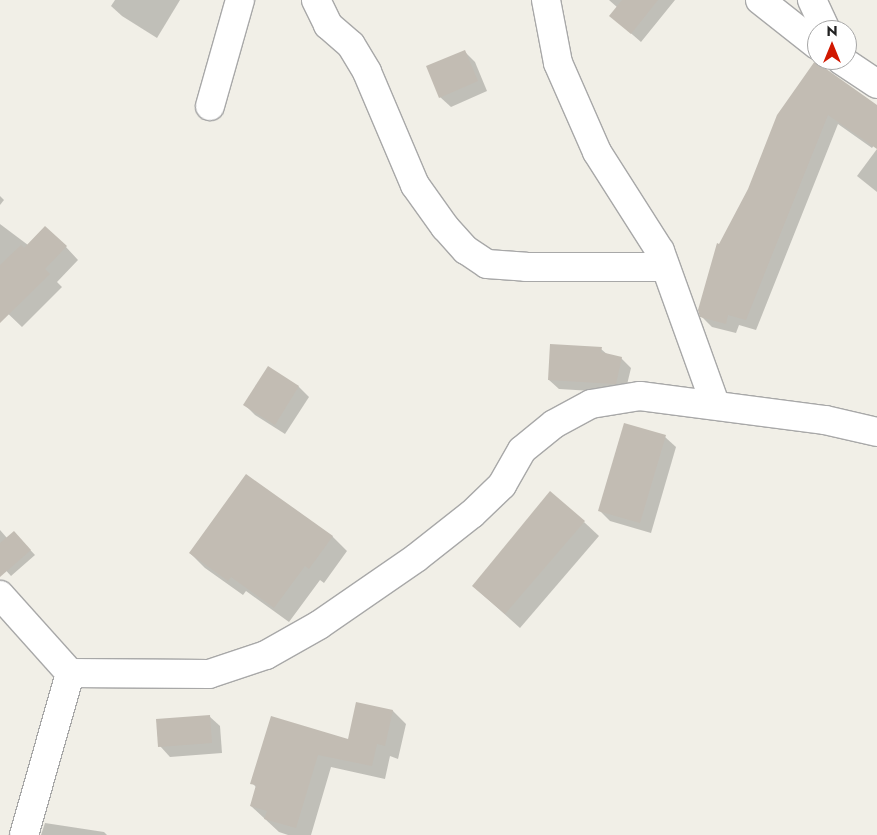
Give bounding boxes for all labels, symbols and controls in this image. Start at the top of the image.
north arrow [807,20,857,70]
text: N [826,21,838,41]

